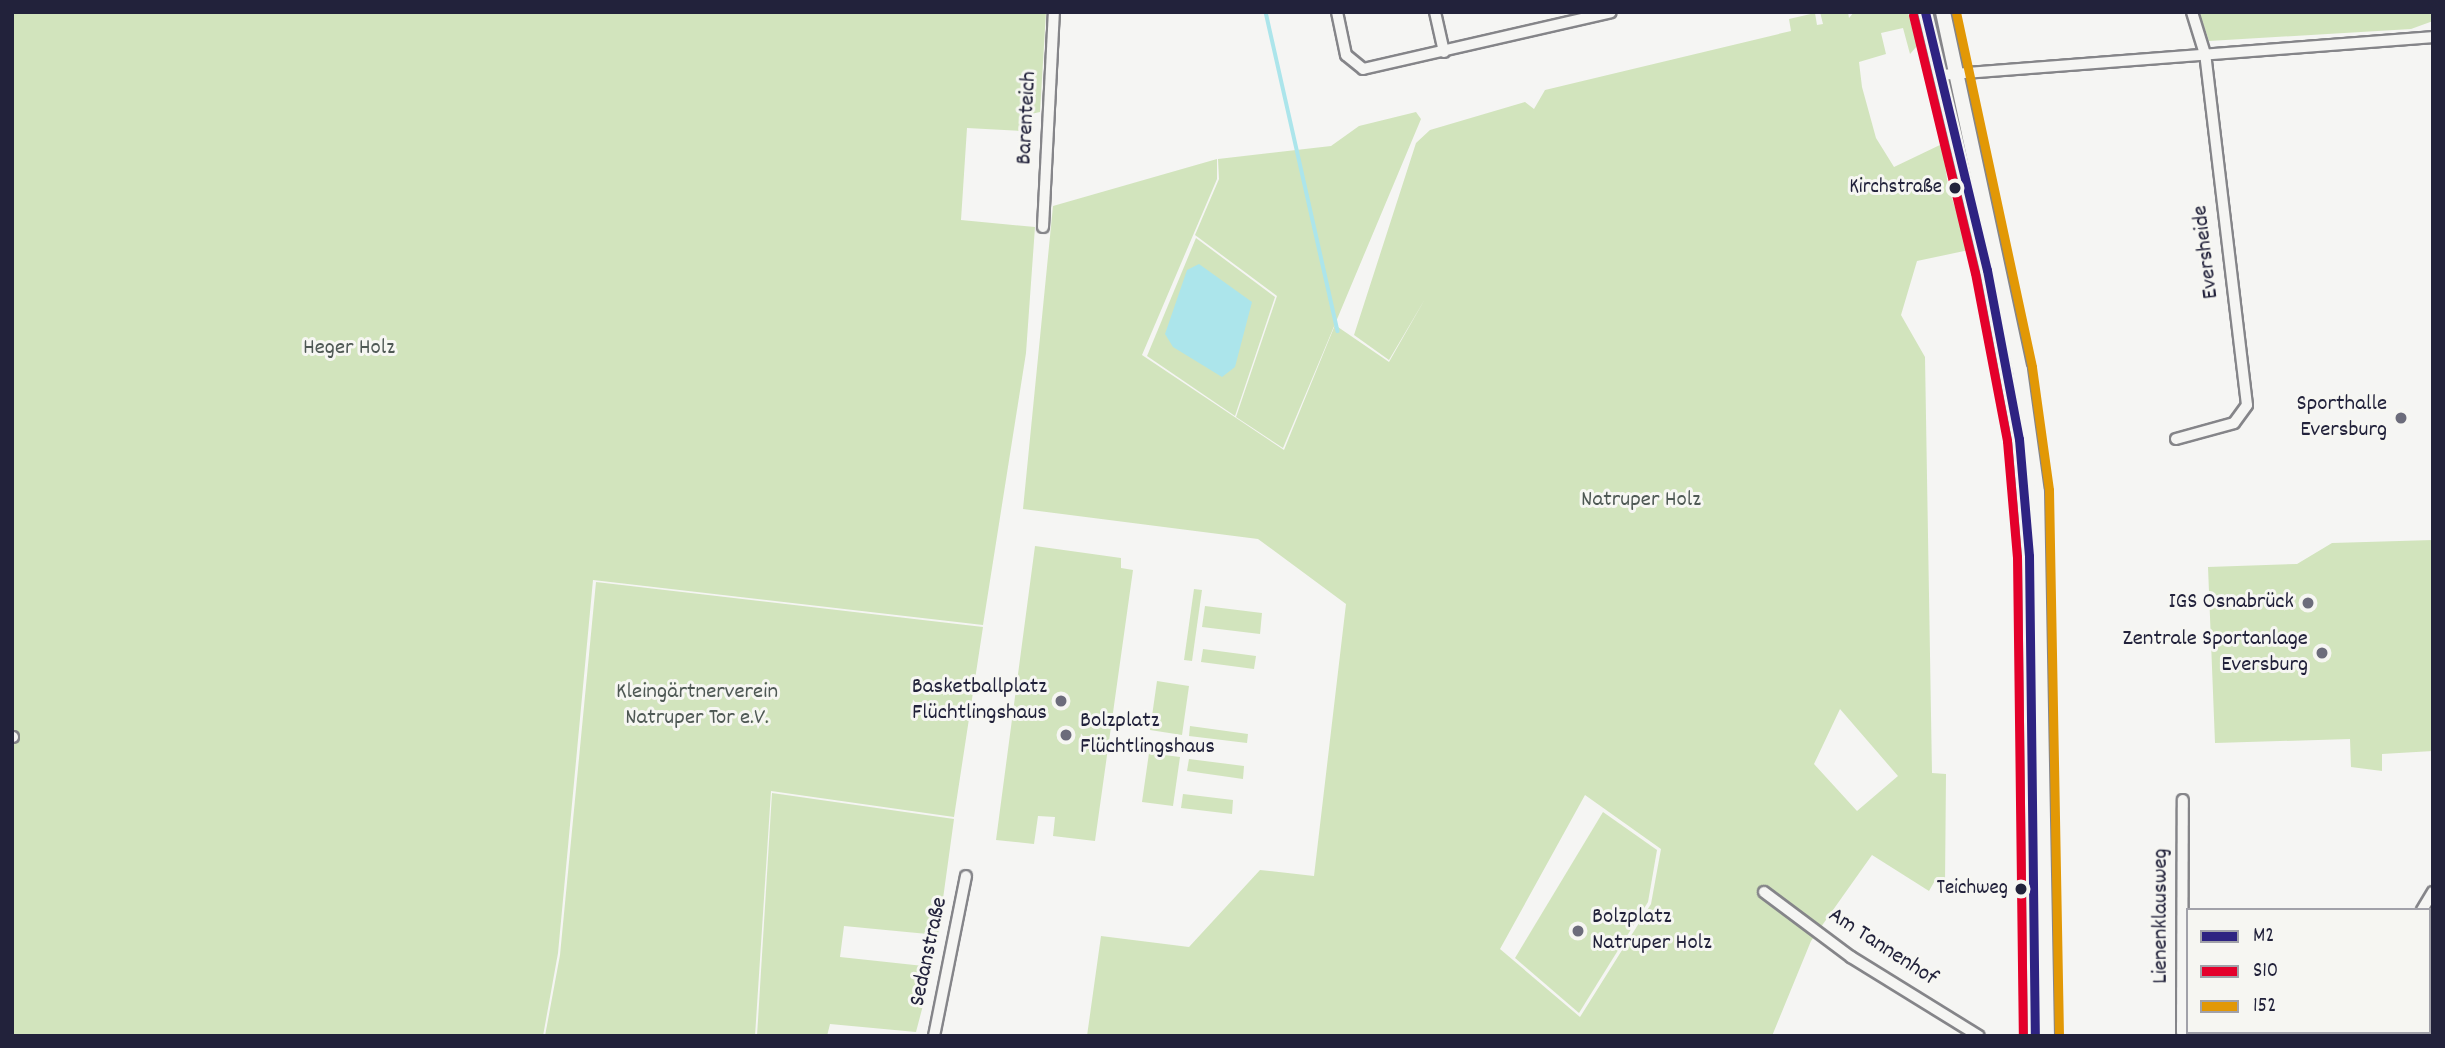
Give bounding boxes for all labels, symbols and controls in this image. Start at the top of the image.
street label: Barenteich [1012,71,1044,165]
place label: Kirchstraße [1849,175,1942,201]
marker: Kirchstraße [1948,181,1962,195]
street label: Eversheide [2188,204,2226,300]
park label: Heger Holz [303,335,395,363]
place label: Sporthalle Eversburg [2297,391,2387,445]
marker: Sporthalle Eversburg [2393,410,2409,426]
park label: Natruper Holz [1581,487,1701,515]
place label: IGS Osnabrück [2168,589,2294,617]
marker: IGS Osnabrück [2300,595,2316,611]
place label: Zentrale Sportanlage Eversburg [2123,626,2308,680]
marker: Zentrale Sportanlage Eversburg [2314,645,2330,661]
place label: Basketballplatz Flüchtlingshaus [912,674,1047,728]
park label: Kleingärtnerverein Natruper Tor e.V. [616,679,778,733]
marker: Basketballplatz Flüchtlingshaus [1053,693,1069,709]
place label: Bolzplatz Flüchtlingshaus [1080,708,1215,762]
marker: Bolzplatz Flüchtlingshaus [1058,727,1074,743]
street label: Lienenklausweg [2148,848,2176,984]
place label: Teichweg [1936,876,2008,902]
marker: Teichweg [2014,882,2028,896]
street label: Sedanstraße [905,895,955,1009]
street label: Am Tannenhof [1822,903,1942,993]
place label: Bolzplatz Natruper Holz [1592,904,1712,958]
legend [2186,908,2431,1034]
text: M2 [2253,922,2274,952]
marker: Bolzplatz Natruper Holz [1570,923,1586,939]
text: S10 [2253,957,2278,987]
text: 152 [2253,992,2277,1022]

